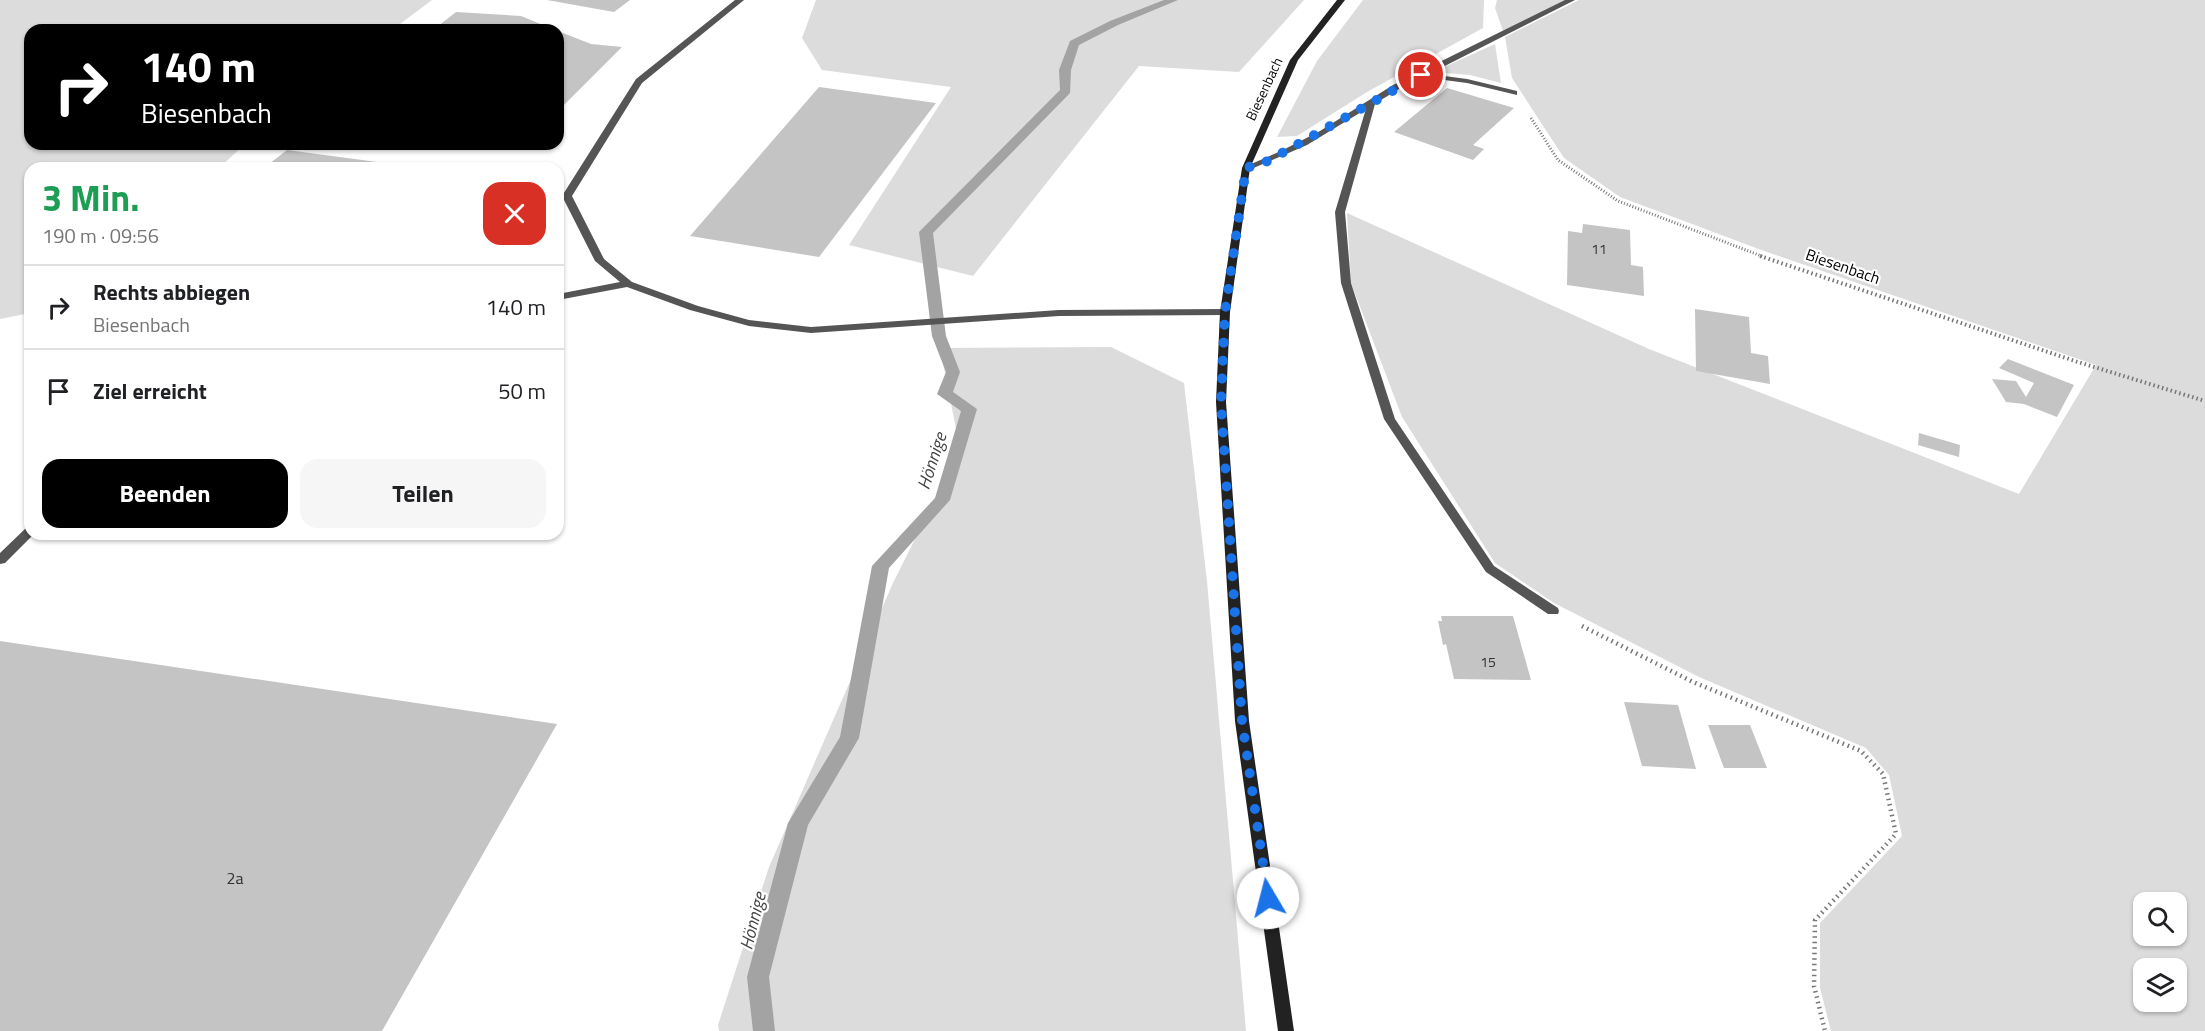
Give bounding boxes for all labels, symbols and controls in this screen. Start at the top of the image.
text: 140 m [141,34,256,98]
icon: right [42,48,120,126]
pin [1395,49,1446,100]
street label: Biesenbach [1240,54,1287,124]
icon: arrive [1404,58,1437,91]
text: Biesenbach [141,92,272,133]
text: 3 Min. [42,170,139,225]
button: close [483,182,546,245]
text: 190 m · 09:56 [42,220,159,251]
house number: 11 [1591,238,1607,259]
street label: Biesenbach [1802,242,1884,290]
text: Rechts abbiegen [93,275,250,309]
text: 140 m [486,290,546,324]
icon: right [42,291,75,324]
text: Biesenbach [93,309,190,340]
text: Ziel erreicht [93,374,207,408]
text: 50 m [498,374,546,408]
icon: arrive [42,375,75,408]
water label: Hönnige [910,427,954,493]
button: Beenden [42,459,288,528]
button: Teilen [300,459,546,528]
house number: 15 [1480,651,1496,672]
house number: 2a [227,866,243,890]
position arrow [1236,866,1300,930]
water label: Hönnige [732,888,773,952]
map controls [2133,892,2187,1012]
button: search [2133,892,2187,946]
button: layers [2133,958,2187,1012]

